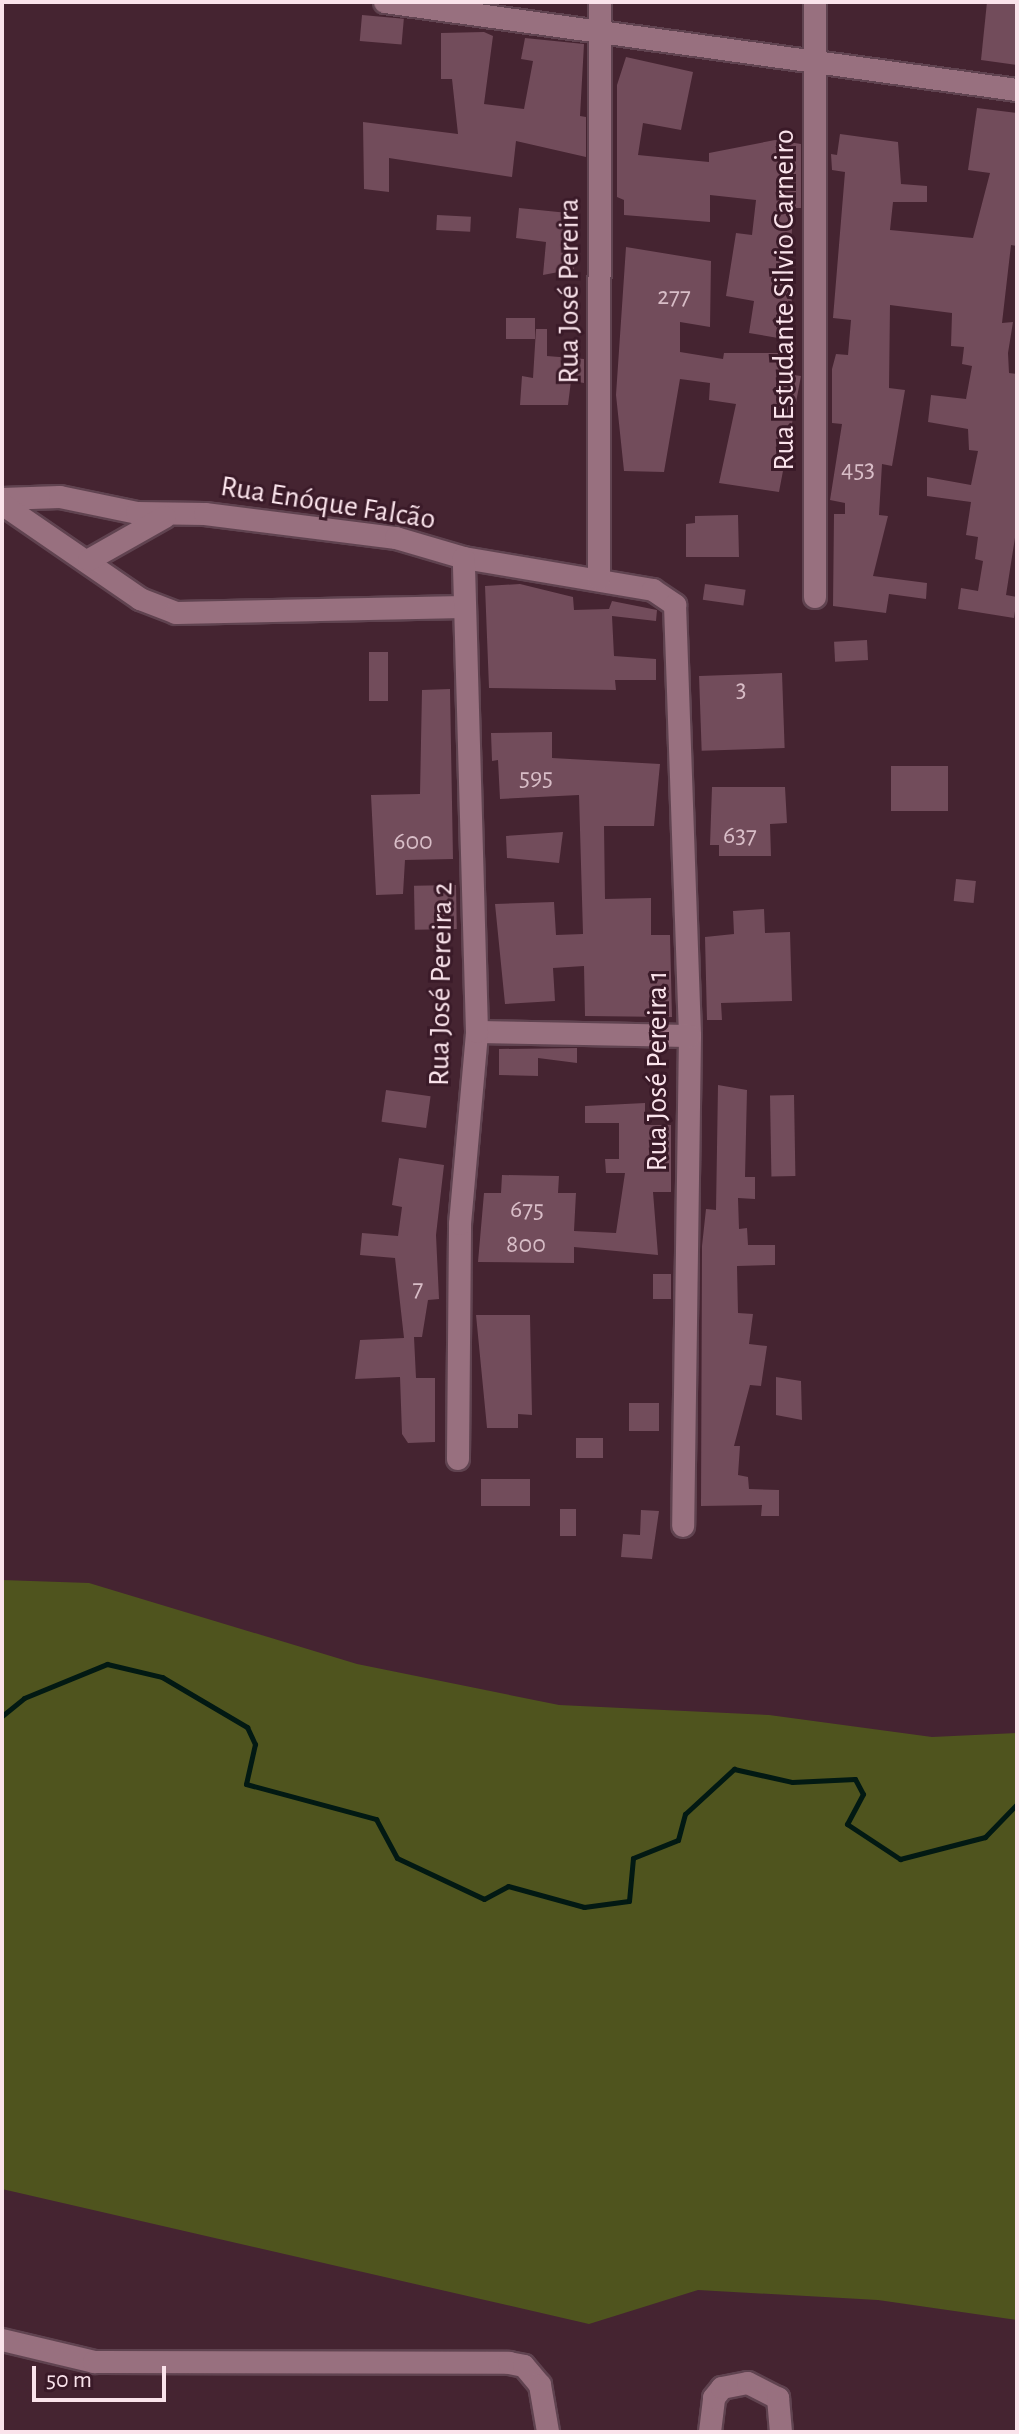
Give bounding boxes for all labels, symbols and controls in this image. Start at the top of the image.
street label: Rua Estudante Silvio Carneiro [766,129,802,471]
street label: Rua José Pereira [551,198,587,384]
house number: 277 [657,281,691,313]
house number: 453 [841,454,875,486]
street label: Rua Enóque Falcão [218,468,438,538]
house number: 3 [736,674,746,706]
house number: 595 [519,762,553,794]
house number: 637 [723,820,757,852]
house number: 600 [393,826,433,858]
street label: Rua José Pereira 2 [421,882,461,1086]
street label: Rua José Pereira 1 [639,971,675,1171]
house number: 675 [510,1194,544,1226]
house number: 800 [506,1229,546,1261]
house number: 7 [413,1273,423,1305]
scale bar [36,2350,170,2400]
text: 50 m [46,2368,92,2392]

